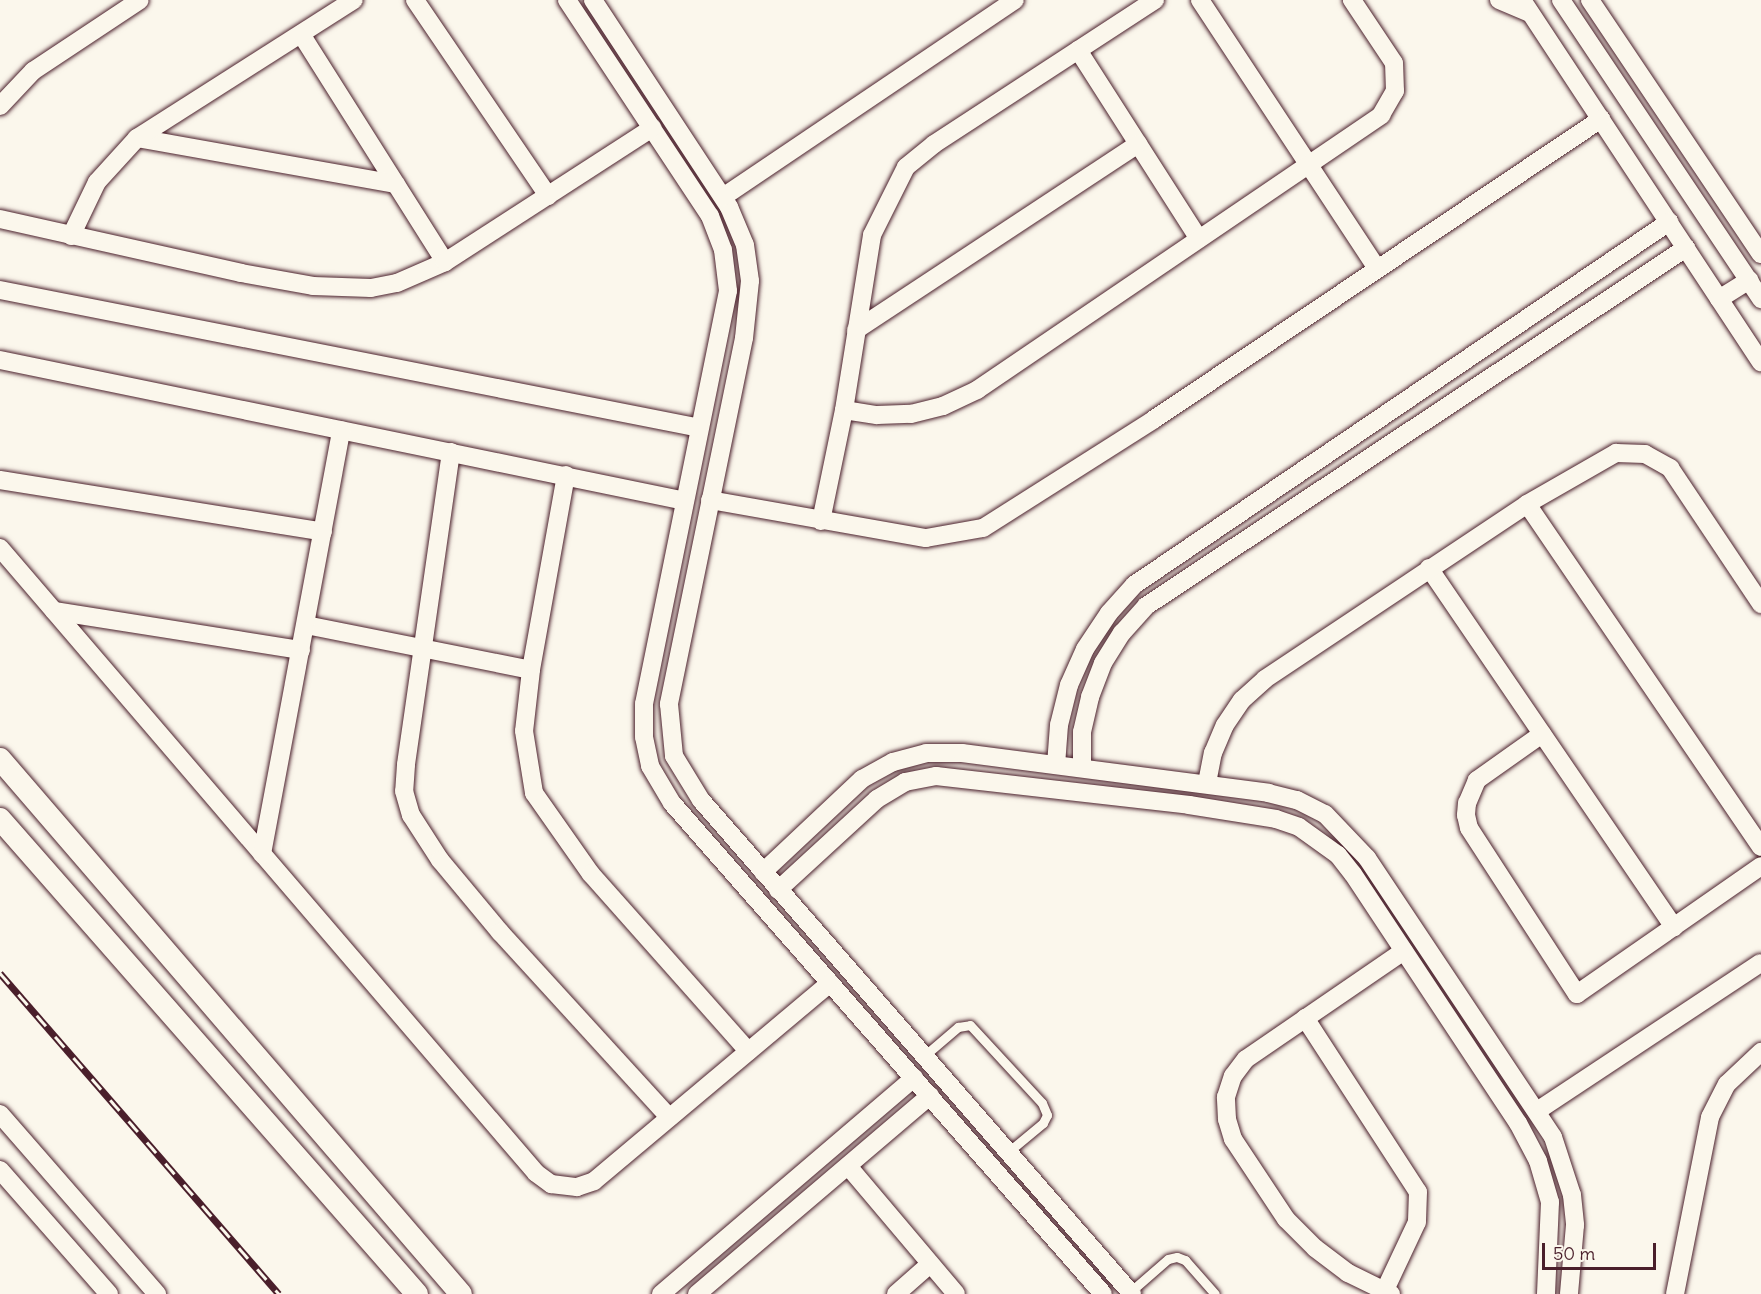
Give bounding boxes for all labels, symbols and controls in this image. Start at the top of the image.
scale bar [1545,1231,1659,1269]
text: 50 m [1553,1242,1595,1265]

